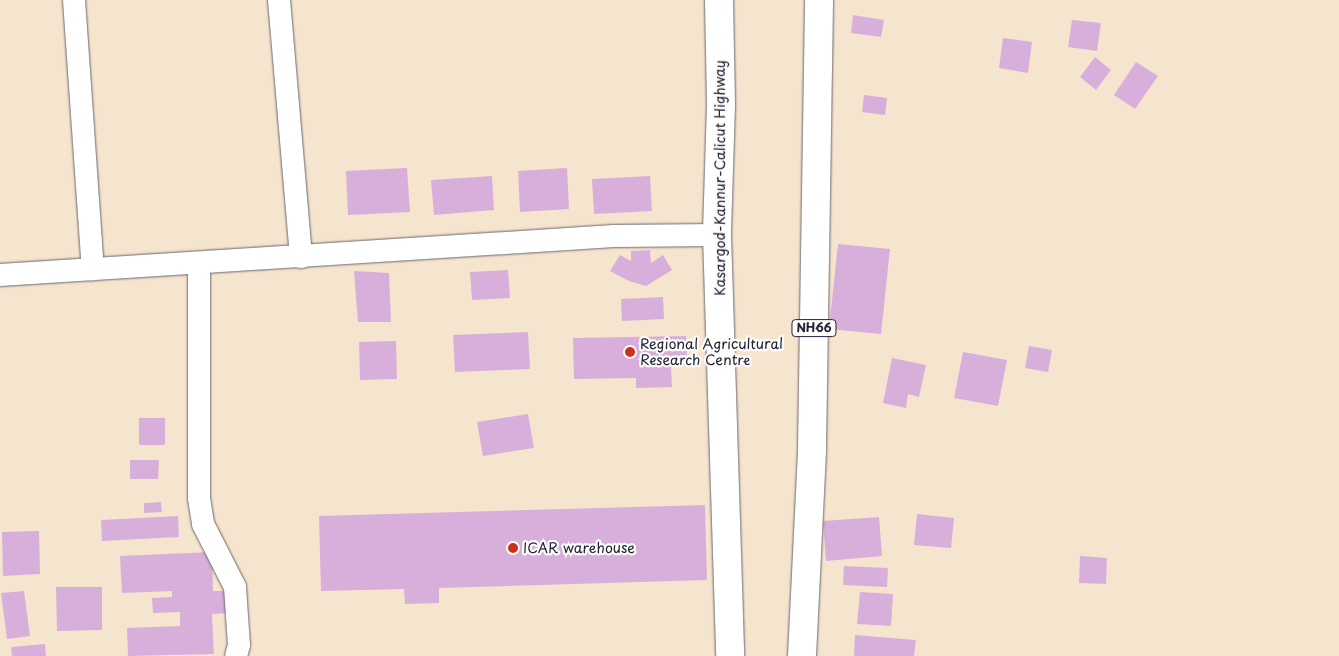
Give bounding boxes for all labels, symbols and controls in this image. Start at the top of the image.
street label: Kasargod-Kannur-Calicut Highway [712,60,728,296]
road number: NH66 [790,318,838,338]
place label: Regional Agricultural Research Centre [640,336,783,368]
marker: Regional Agricultural Research Centre [624,346,636,358]
place label: ICAR warehouse [523,540,635,556]
marker: ICAR warehouse [507,542,519,554]

